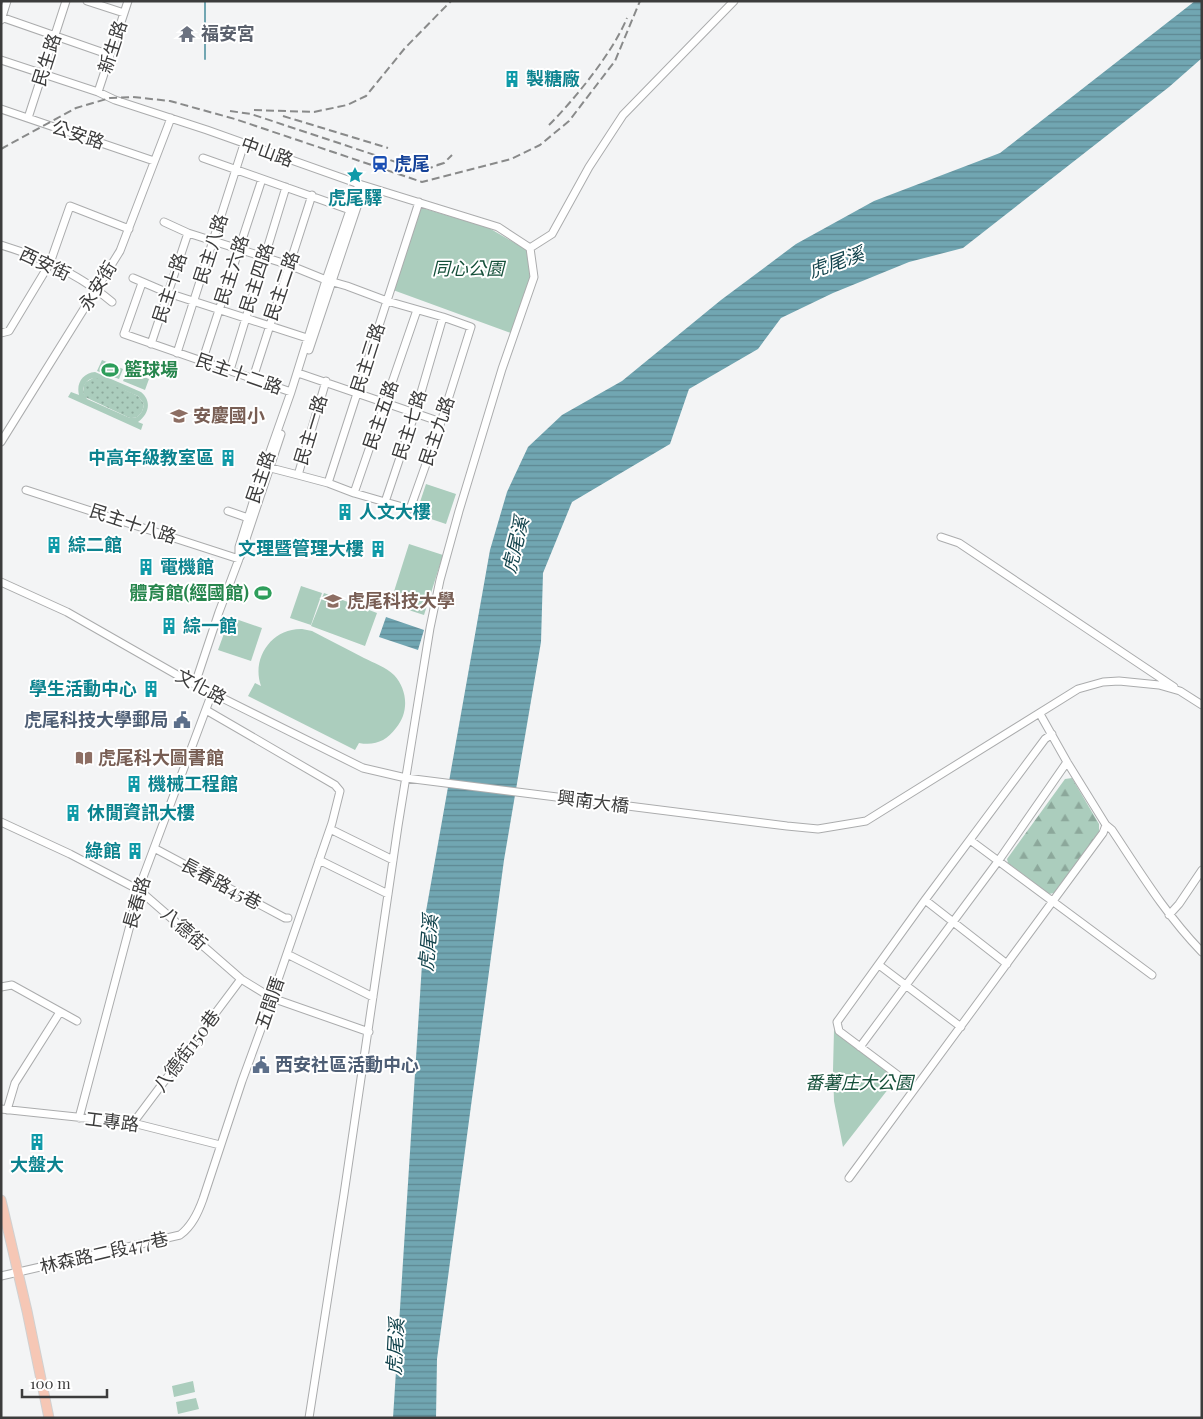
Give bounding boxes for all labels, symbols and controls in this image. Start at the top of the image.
street label: 新生路 [92,17,132,76]
place label: 福安宮 [201,21,255,45]
temple icon: 福安宮 [177,24,197,44]
street label: 民生路 [26,30,66,89]
place label: 製糖廠 [526,66,580,90]
building icon: 製糖廠 [502,69,522,89]
street label: 公安路 [49,114,108,154]
street label: 中山路 [238,131,297,172]
place label: 虎尾 [394,151,430,175]
station icon: 虎尾 [370,154,390,174]
place icon: 虎尾驛 [345,165,365,185]
place label: 虎尾驛 [328,185,382,209]
street label: 民主八路 [188,211,233,287]
street label: 民主六路 [209,232,254,308]
water label: 虎尾溪 [804,239,870,283]
street label: 民主四路 [234,240,279,316]
street label: 西安街 [16,241,75,285]
street label: 民主二路 [258,248,304,324]
street label: 民主十路 [147,250,192,326]
street label: 永安街 [73,256,122,315]
park label: 同心公園 [432,256,507,280]
street label: 民主三路 [345,320,390,396]
street label: 民主十二路 [193,347,286,399]
place label: 籃球場 [124,357,178,381]
sports icon: 籃球場 [100,360,120,380]
street label: 民主五路 [357,377,403,453]
street label: 民主七路 [387,387,432,463]
street label: 民主一路 [288,392,332,468]
street label: 民主九路 [413,393,459,469]
place label: 安慶國小 [193,403,265,427]
school or university icon: 安慶國小 [169,406,189,426]
place label: 中高年級教室區 [88,445,214,469]
street label: 民主路 [240,447,280,506]
building icon: 中高年級教室區 [218,448,238,468]
street label: 民主十八路 [87,498,180,548]
place label: 人文大樓 [359,499,431,523]
building icon: 人文大樓 [335,502,355,522]
water label: 虎尾溪 [495,511,534,576]
place label: 綜二館 [68,532,122,556]
building icon: 綜二館 [44,535,64,555]
place label: 文理暨管理大樓 [238,536,364,560]
building icon: 文理暨管理大樓 [368,539,388,559]
place label: 電機館 [160,554,214,578]
building icon: 電機館 [136,557,156,577]
place label: 體育館(經國館) [130,580,249,604]
sports icon: 體育館(經國館) [253,583,273,603]
place label: 虎尾科技大學 [347,588,455,612]
school or university icon: 虎尾科技大學 [323,591,343,611]
place label: 綜一館 [183,613,237,637]
building icon: 綜一館 [159,616,179,636]
street label: 文化路 [172,663,231,709]
place label: 學生活動中心 [29,676,137,700]
building icon: 學生活動中心 [141,679,161,699]
place label: 虎尾科技大學郵局 [24,707,168,731]
public building icon: 虎尾科技大學郵局 [172,710,192,730]
place label: 虎尾科大圖書館 [98,745,224,769]
library icon: 虎尾科大圖書館 [74,748,94,768]
place label: 機械工程館 [148,771,238,795]
building icon: 機械工程館 [124,774,144,794]
street label: 興南大橋 [556,785,630,817]
place label: 休閒資訊大樓 [87,800,195,824]
building icon: 休閒資訊大樓 [63,803,83,823]
place label: 綠館 [85,838,121,862]
building icon: 綠館 [125,841,145,861]
street label: 長春路45巷 [177,852,266,914]
street label: 長春路 [117,873,155,932]
street label: 八德街 [156,901,213,955]
water label: 虎尾溪 [412,910,443,972]
street label: 五間厝 [249,973,289,1032]
street label: 八德街150巷 [148,1005,225,1096]
place label: 西安社區活動中心 [275,1052,419,1076]
public building icon: 西安社區活動中心 [251,1055,271,1075]
park label: 番薯庄大公園 [805,1070,916,1094]
street label: 工專路 [84,1106,140,1136]
building icon: 大盤大 [27,1132,47,1152]
place label: 大盤大 [10,1152,64,1176]
street label: 林森路二段477巷 [37,1226,170,1278]
water label: 虎尾溪 [380,1315,409,1376]
scale bar [22,1366,108,1398]
text: 100 m [30,1373,71,1393]

